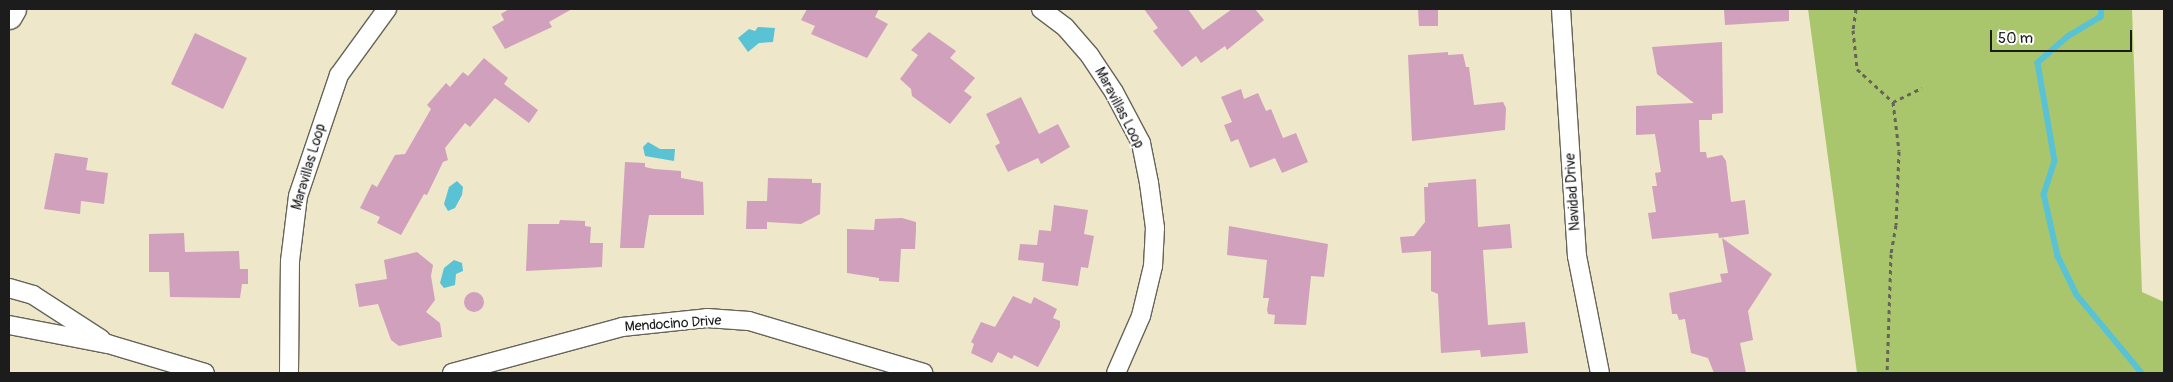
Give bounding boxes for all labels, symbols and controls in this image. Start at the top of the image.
scale bar [1993,20,2136,52]
text: 50 m [1998,29,2033,48]
street label: Maravillas Loop [1091,65,1147,151]
street label: Maravillas Loop [289,122,329,212]
street label: Navidad Drive [1562,153,1584,231]
street label: Mendocino Drive [624,312,722,336]

